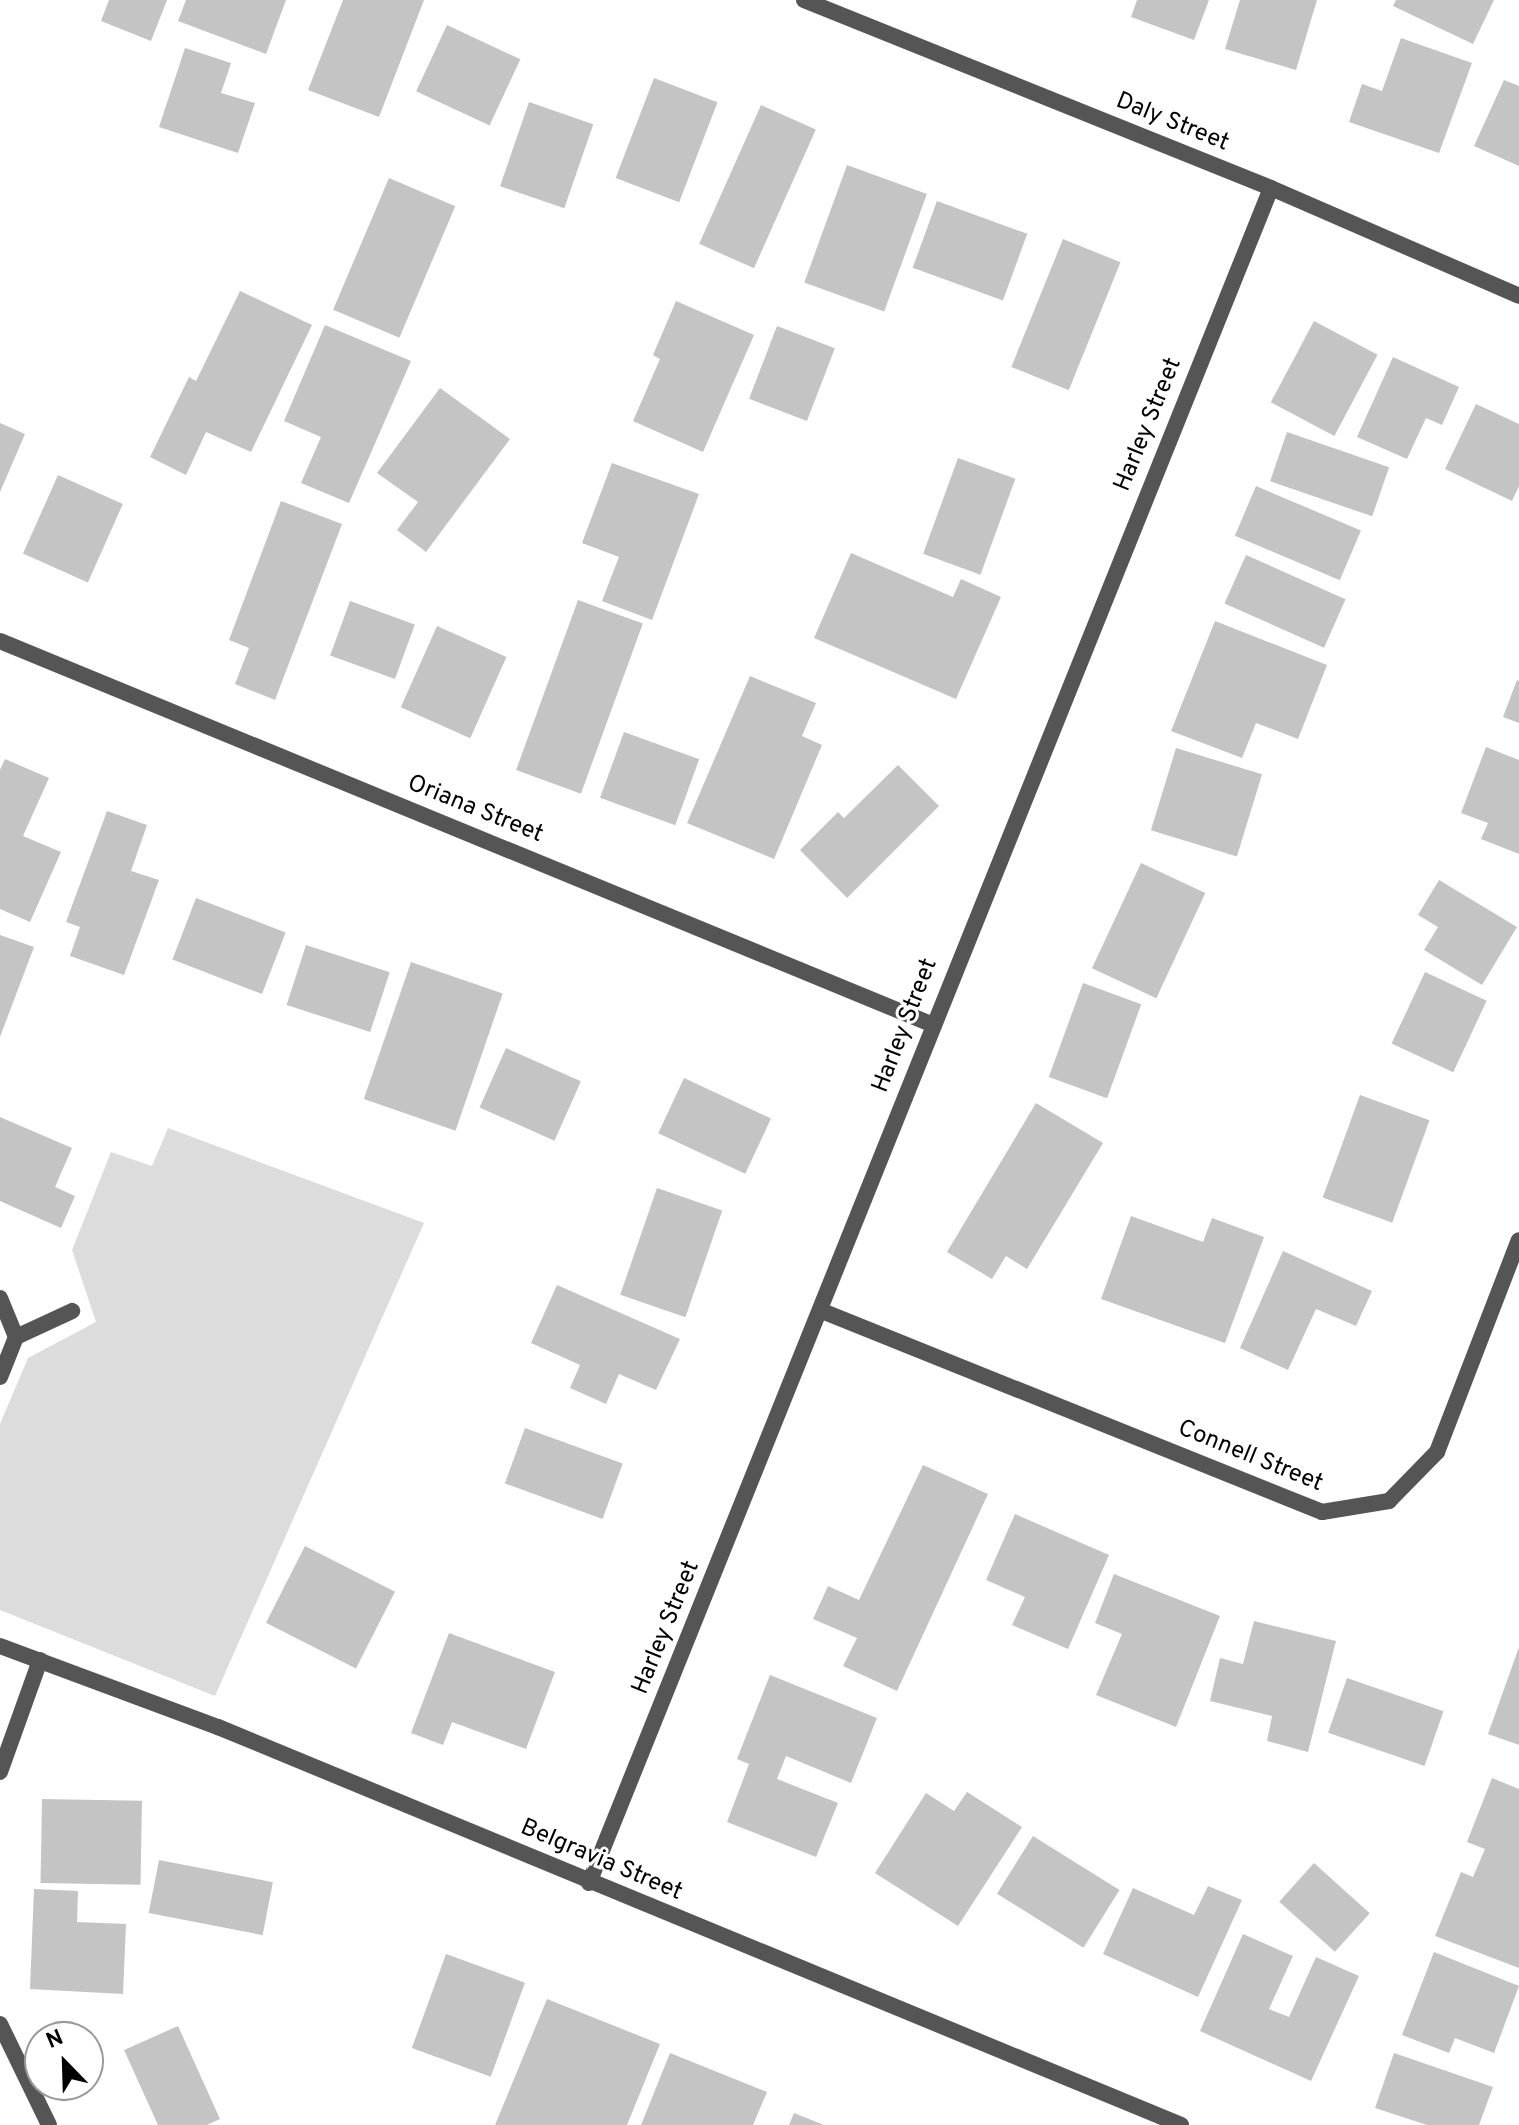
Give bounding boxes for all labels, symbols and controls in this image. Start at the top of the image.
street label: Daly Street [1111,87,1233,159]
street label: Harley Street [1109,354,1189,496]
street label: Oriana Street [403,770,547,850]
street label: Harley Street [867,955,945,1097]
street label: Connell Street [1173,1415,1327,1499]
street label: Harley Street [627,1557,707,1699]
street label: Belgravia Street [516,1814,686,1908]
north arrow [24,2021,104,2101]
text: N [43,2025,68,2056]

